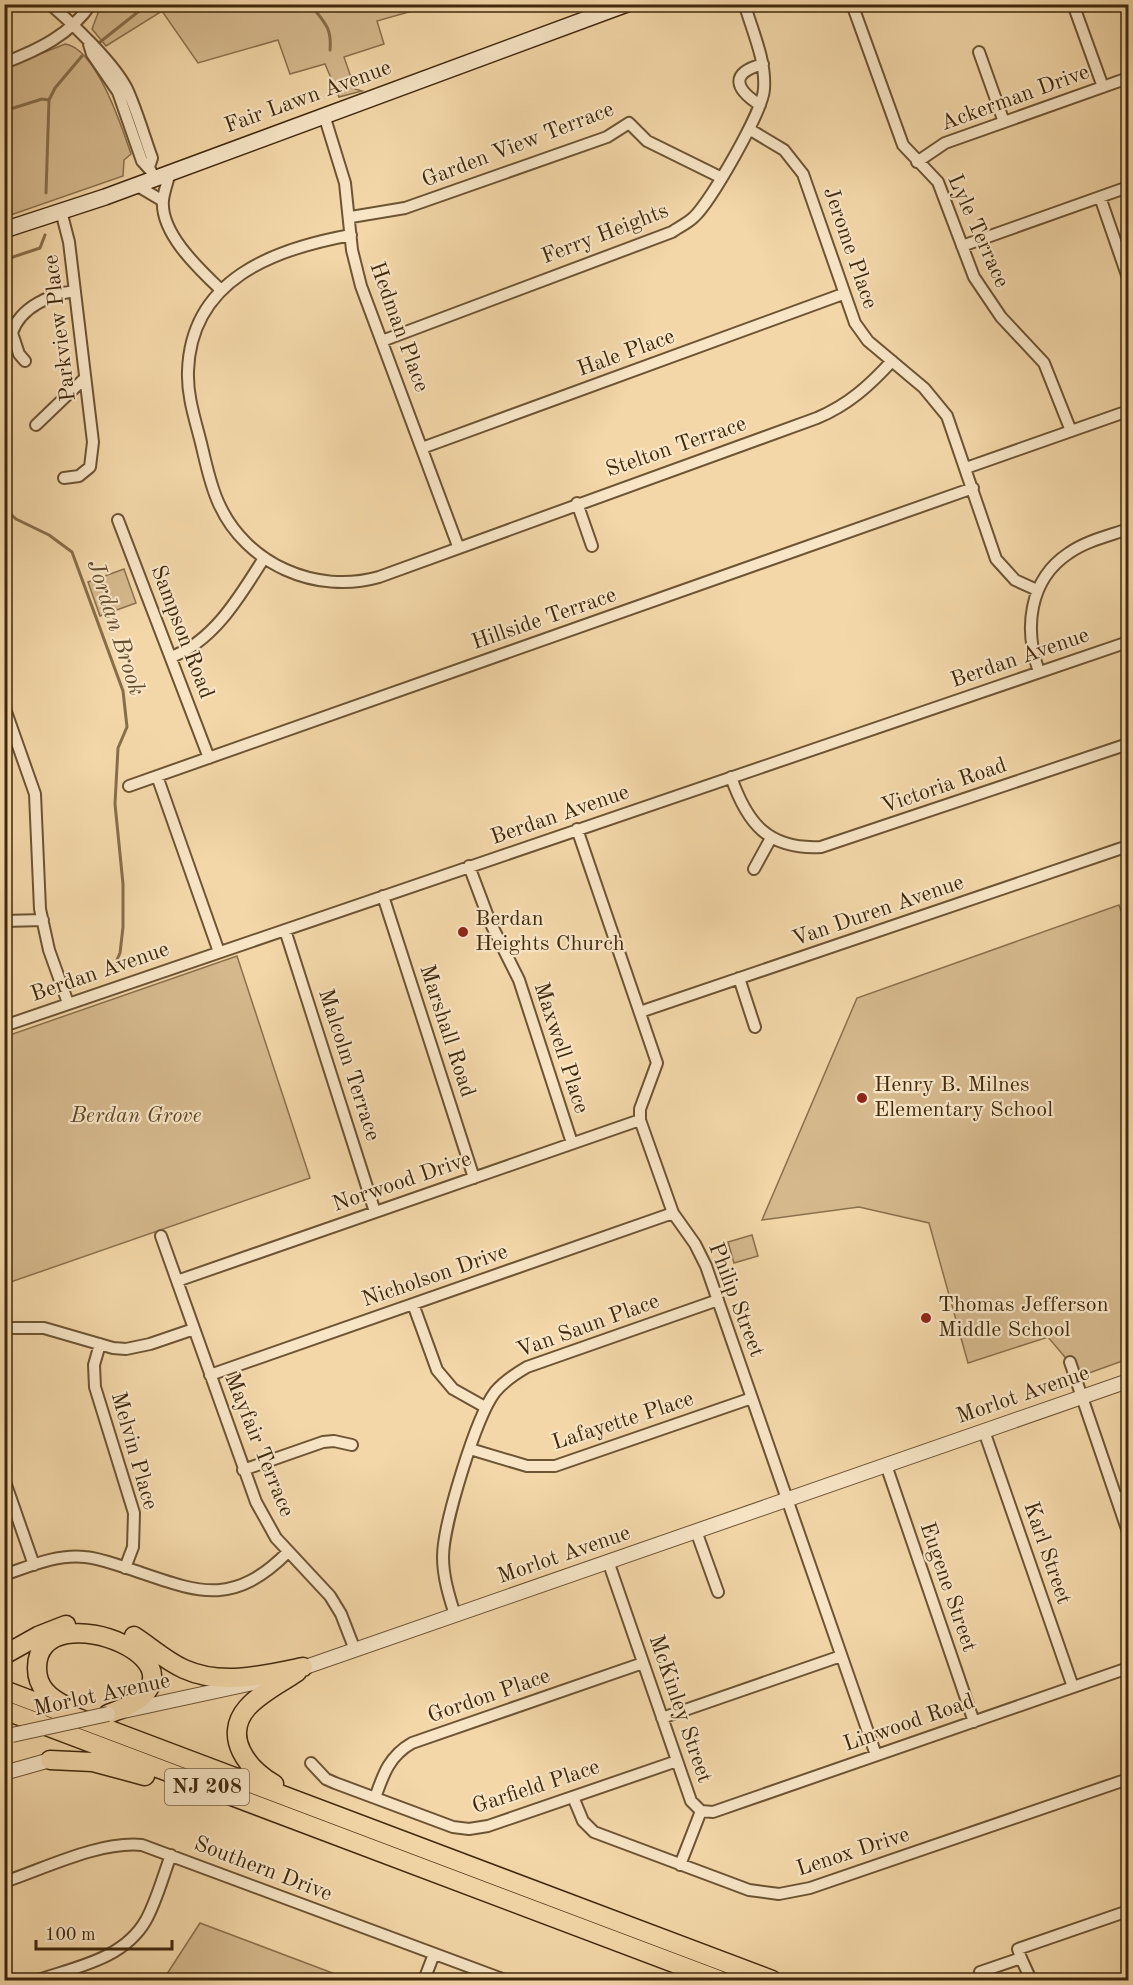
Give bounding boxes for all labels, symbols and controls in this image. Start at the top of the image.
street label: Fair Lawn Avenue [222,57,394,137]
street label: Ackerman Drive [938,61,1092,135]
street label: Garden View Terrace [419,98,617,192]
street label: Lyle Terrace [943,171,1013,291]
street label: Jerome Place [819,184,881,312]
street label: Ferry Heights [539,200,671,268]
street label: Parkview Place [40,253,80,403]
street label: Hedman Place [365,259,433,395]
street label: Hale Place [574,325,678,381]
street label: Stelton Terrace [603,413,749,481]
water label: Jordan Brook [82,557,148,699]
street label: Sampson Road [146,562,218,702]
street label: Hillside Terrace [469,584,619,654]
street label: Berdan Avenue [948,624,1092,692]
street label: Victoria Road [878,754,1010,818]
street label: Berdan Avenue [488,781,632,849]
street label: Van Duren Avenue [789,871,967,951]
place label: Berdan Heights Church [475,908,625,955]
marker: Berdan Heights Church [456,925,470,939]
street label: Berdan Avenue [28,938,172,1006]
street label: Marshall Road [415,962,479,1100]
street label: Maxwell Place [529,980,593,1116]
street label: Malcolm Terrace [314,986,384,1144]
place label: Henry B. Milnes Elementary School [874,1074,1053,1121]
marker: Henry B. Milnes Elementary School [855,1091,869,1105]
park label: Berdan Grove [70,1105,201,1127]
street label: Norwood Drive [330,1148,474,1216]
street label: Philip Street [704,1240,768,1360]
street label: Nicholson Drive [359,1241,511,1311]
street label: Van Saun Place [514,1290,662,1362]
place label: Thomas Jefferson Middle School [938,1294,1109,1341]
marker: Thomas Jefferson Middle School [919,1311,933,1325]
street label: Morlot Avenue [954,1362,1092,1428]
street label: Mayfair Terrace [220,1370,298,1520]
street label: Lafayette Place [550,1388,696,1454]
street label: Melvin Place [107,1390,161,1512]
street label: Karl Street [1019,1499,1075,1607]
street label: Eugene Street [916,1519,980,1655]
street label: Morlot Avenue [495,1522,633,1588]
street label: McKinley Street [644,1632,716,1786]
street label: Gordon Place [425,1665,553,1727]
street label: Morlot Avenue [32,1670,172,1720]
street label: Linwood Road [841,1690,977,1756]
street label: Garfield Place [470,1756,602,1818]
road number: NJ 208 [165,1769,249,1805]
street label: Lenox Drive [794,1823,912,1881]
street label: Southern Drive [191,1833,335,1905]
scale bar [36,1913,172,1951]
text: 100 m [45,1926,96,1944]

